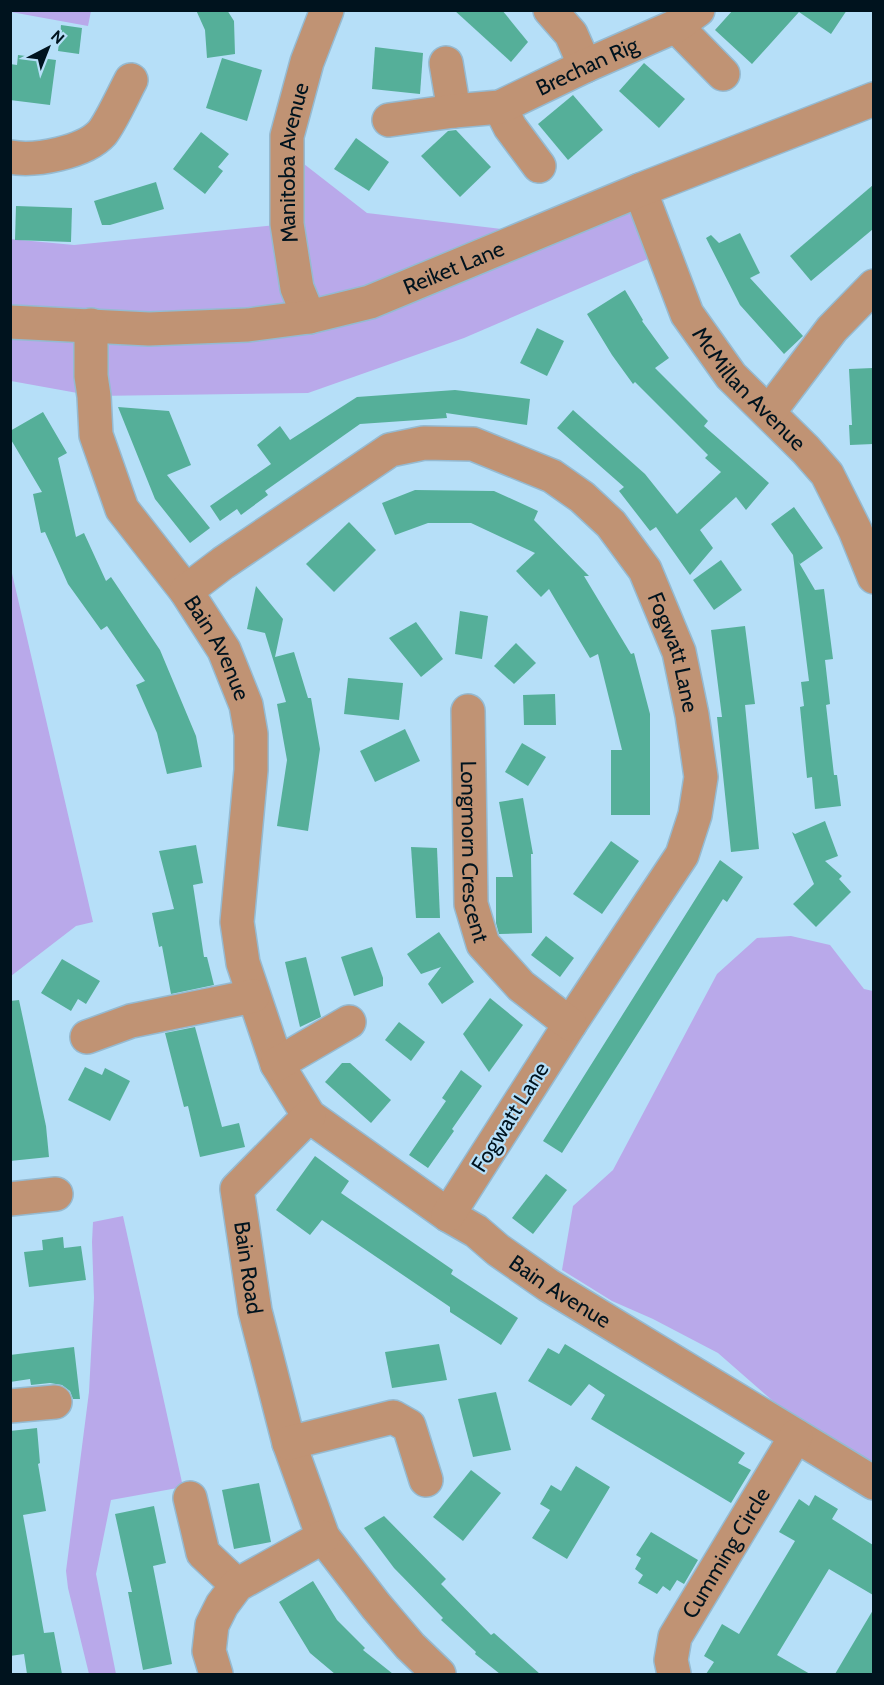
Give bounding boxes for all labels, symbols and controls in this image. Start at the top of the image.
north arrow [18,18,78,78]
text: N [47,26,68,48]
street label: Brechan Rig [531,30,643,101]
street label: Manitoba Avenue [273,79,314,245]
street label: Reiket Lane [399,234,508,300]
street label: McMillan Avenue [687,321,812,456]
street label: Fogwatt Lane [642,588,705,715]
street label: Bain Avenue [179,590,256,704]
street label: Longmorn Crescent [455,760,495,946]
street label: Fogwatt Lane [466,1057,554,1177]
street label: Bain Road [228,1219,269,1316]
street label: Bain Avenue [504,1249,616,1334]
street label: Cumming Circle [676,1482,776,1623]

